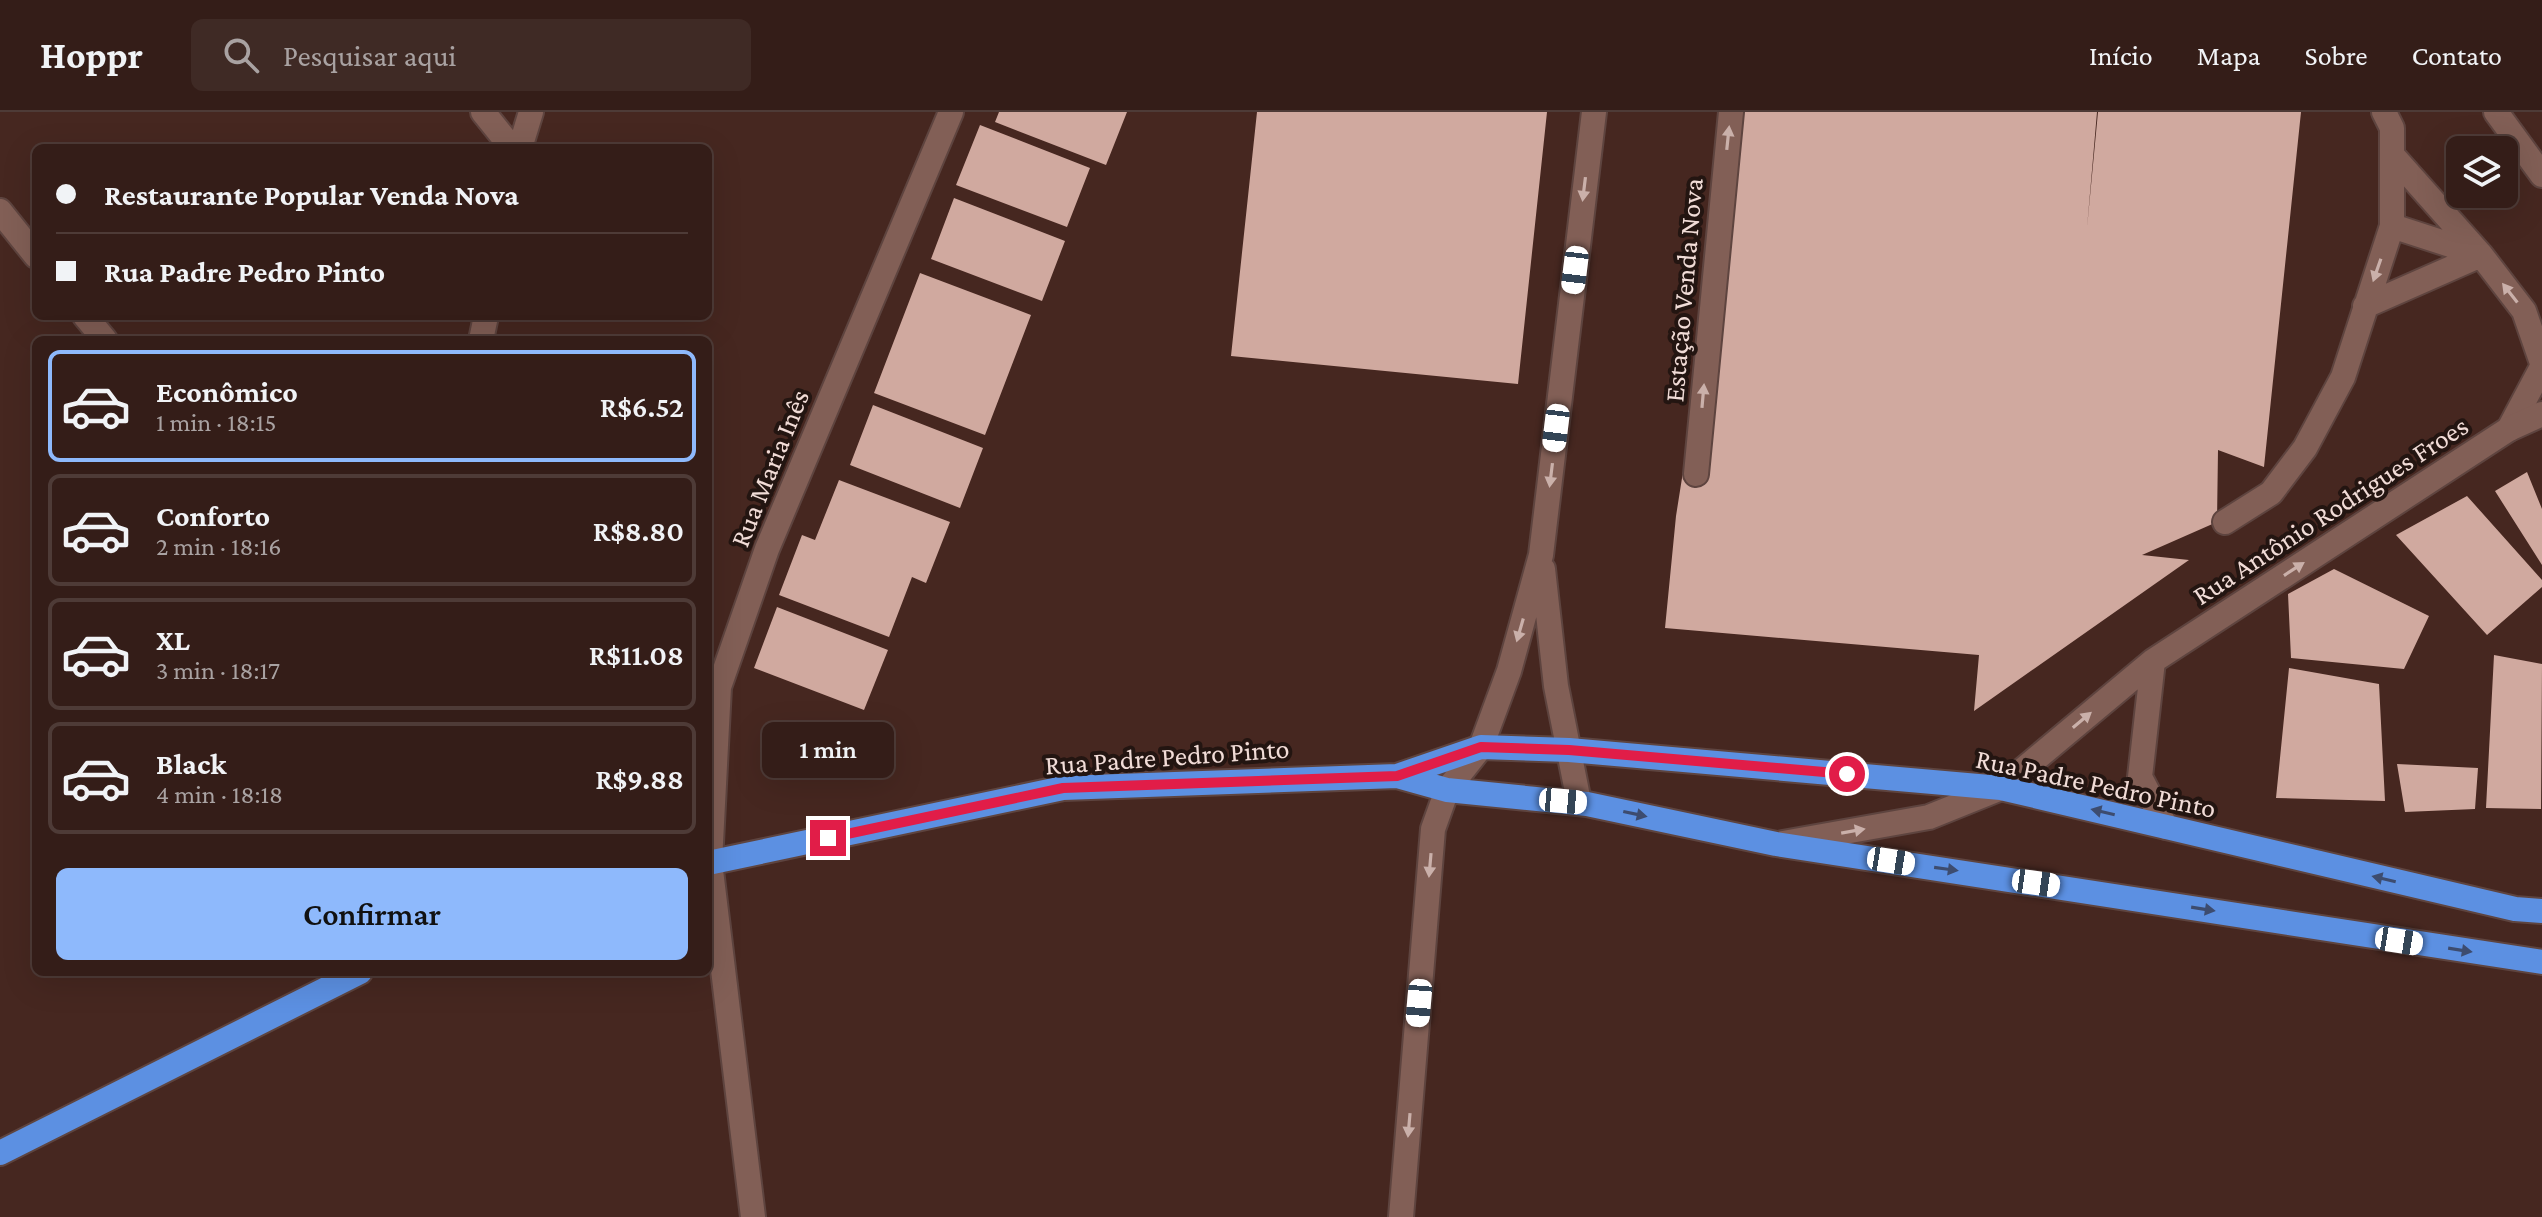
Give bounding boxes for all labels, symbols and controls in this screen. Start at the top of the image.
search box [191,19,751,91]
icon: search [219,33,263,77]
text: Hoppr [40,34,143,76]
text: Pesquisar aqui [283,39,456,72]
text: Início [2089,40,2153,71]
text: Mapa [2197,40,2261,71]
text: Sobre [2305,40,2368,71]
text: Contato [2412,40,2502,71]
one-way arrow [1722,125,1735,150]
map controls [2446,136,2518,208]
button: layers [2446,136,2518,208]
one-way arrow [1578,177,1591,202]
street label: Estação Venda Nova [1658,177,1709,403]
text: Restaurante Popular Venda Nova [104,178,519,211]
car [1560,245,1590,295]
text: Rua Padre Pedro Pinto [104,255,385,288]
one-way arrow [2371,258,2383,282]
one-way arrow [2502,283,2518,303]
icon: car [60,370,132,442]
text: Econômico [156,375,298,408]
one-way arrow [1697,384,1710,409]
street label: Rua Maria Inês [724,385,815,551]
text: R$6.52 [600,390,684,423]
car [1541,403,1571,453]
text: 1 min · 18:15 [156,408,277,437]
street label: Rua Antônio Rodrigues Froes [2187,410,2474,611]
one-way arrow [1544,463,1557,488]
icon: car [60,494,132,566]
text: Conforto [156,499,270,532]
text: R$8.80 [593,514,684,547]
text: 2 min · 18:16 [156,532,281,561]
one-way arrow [2283,563,2305,577]
icon: car [60,618,132,690]
one-way arrow [1513,618,1526,642]
text: XL [156,623,190,656]
text: R$11.08 [589,638,684,671]
text: 3 min · 18:17 [156,656,280,685]
one-way arrow [2072,712,2092,729]
callout: 1 min [762,722,894,778]
street label: Rua Padre Pedro Pinto [1044,732,1290,781]
text: 1 min [799,735,857,764]
icon: car [60,742,132,814]
street label: Rua Padre Pedro Pinto [1973,743,2219,824]
text: Black [156,747,227,780]
route start [1829,756,1865,792]
text: R$9.88 [595,762,684,795]
text: 4 min · 18:18 [156,780,283,809]
car [1538,787,1588,815]
one-way arrow [2091,806,2116,818]
one-way arrow [1623,808,1648,821]
route end [810,820,846,856]
one-way arrow [1840,824,1865,836]
car [1865,845,1917,877]
one-way arrow [1423,853,1436,878]
one-way arrow [1934,863,1959,876]
button: Confirmar [56,868,688,960]
car [2011,868,2061,898]
one-way arrow [2371,872,2396,884]
one-way arrow [2191,903,2216,916]
car [2373,925,2425,957]
one-way arrow [2448,945,2473,957]
car [1405,978,1433,1028]
one-way arrow [1402,1113,1415,1138]

